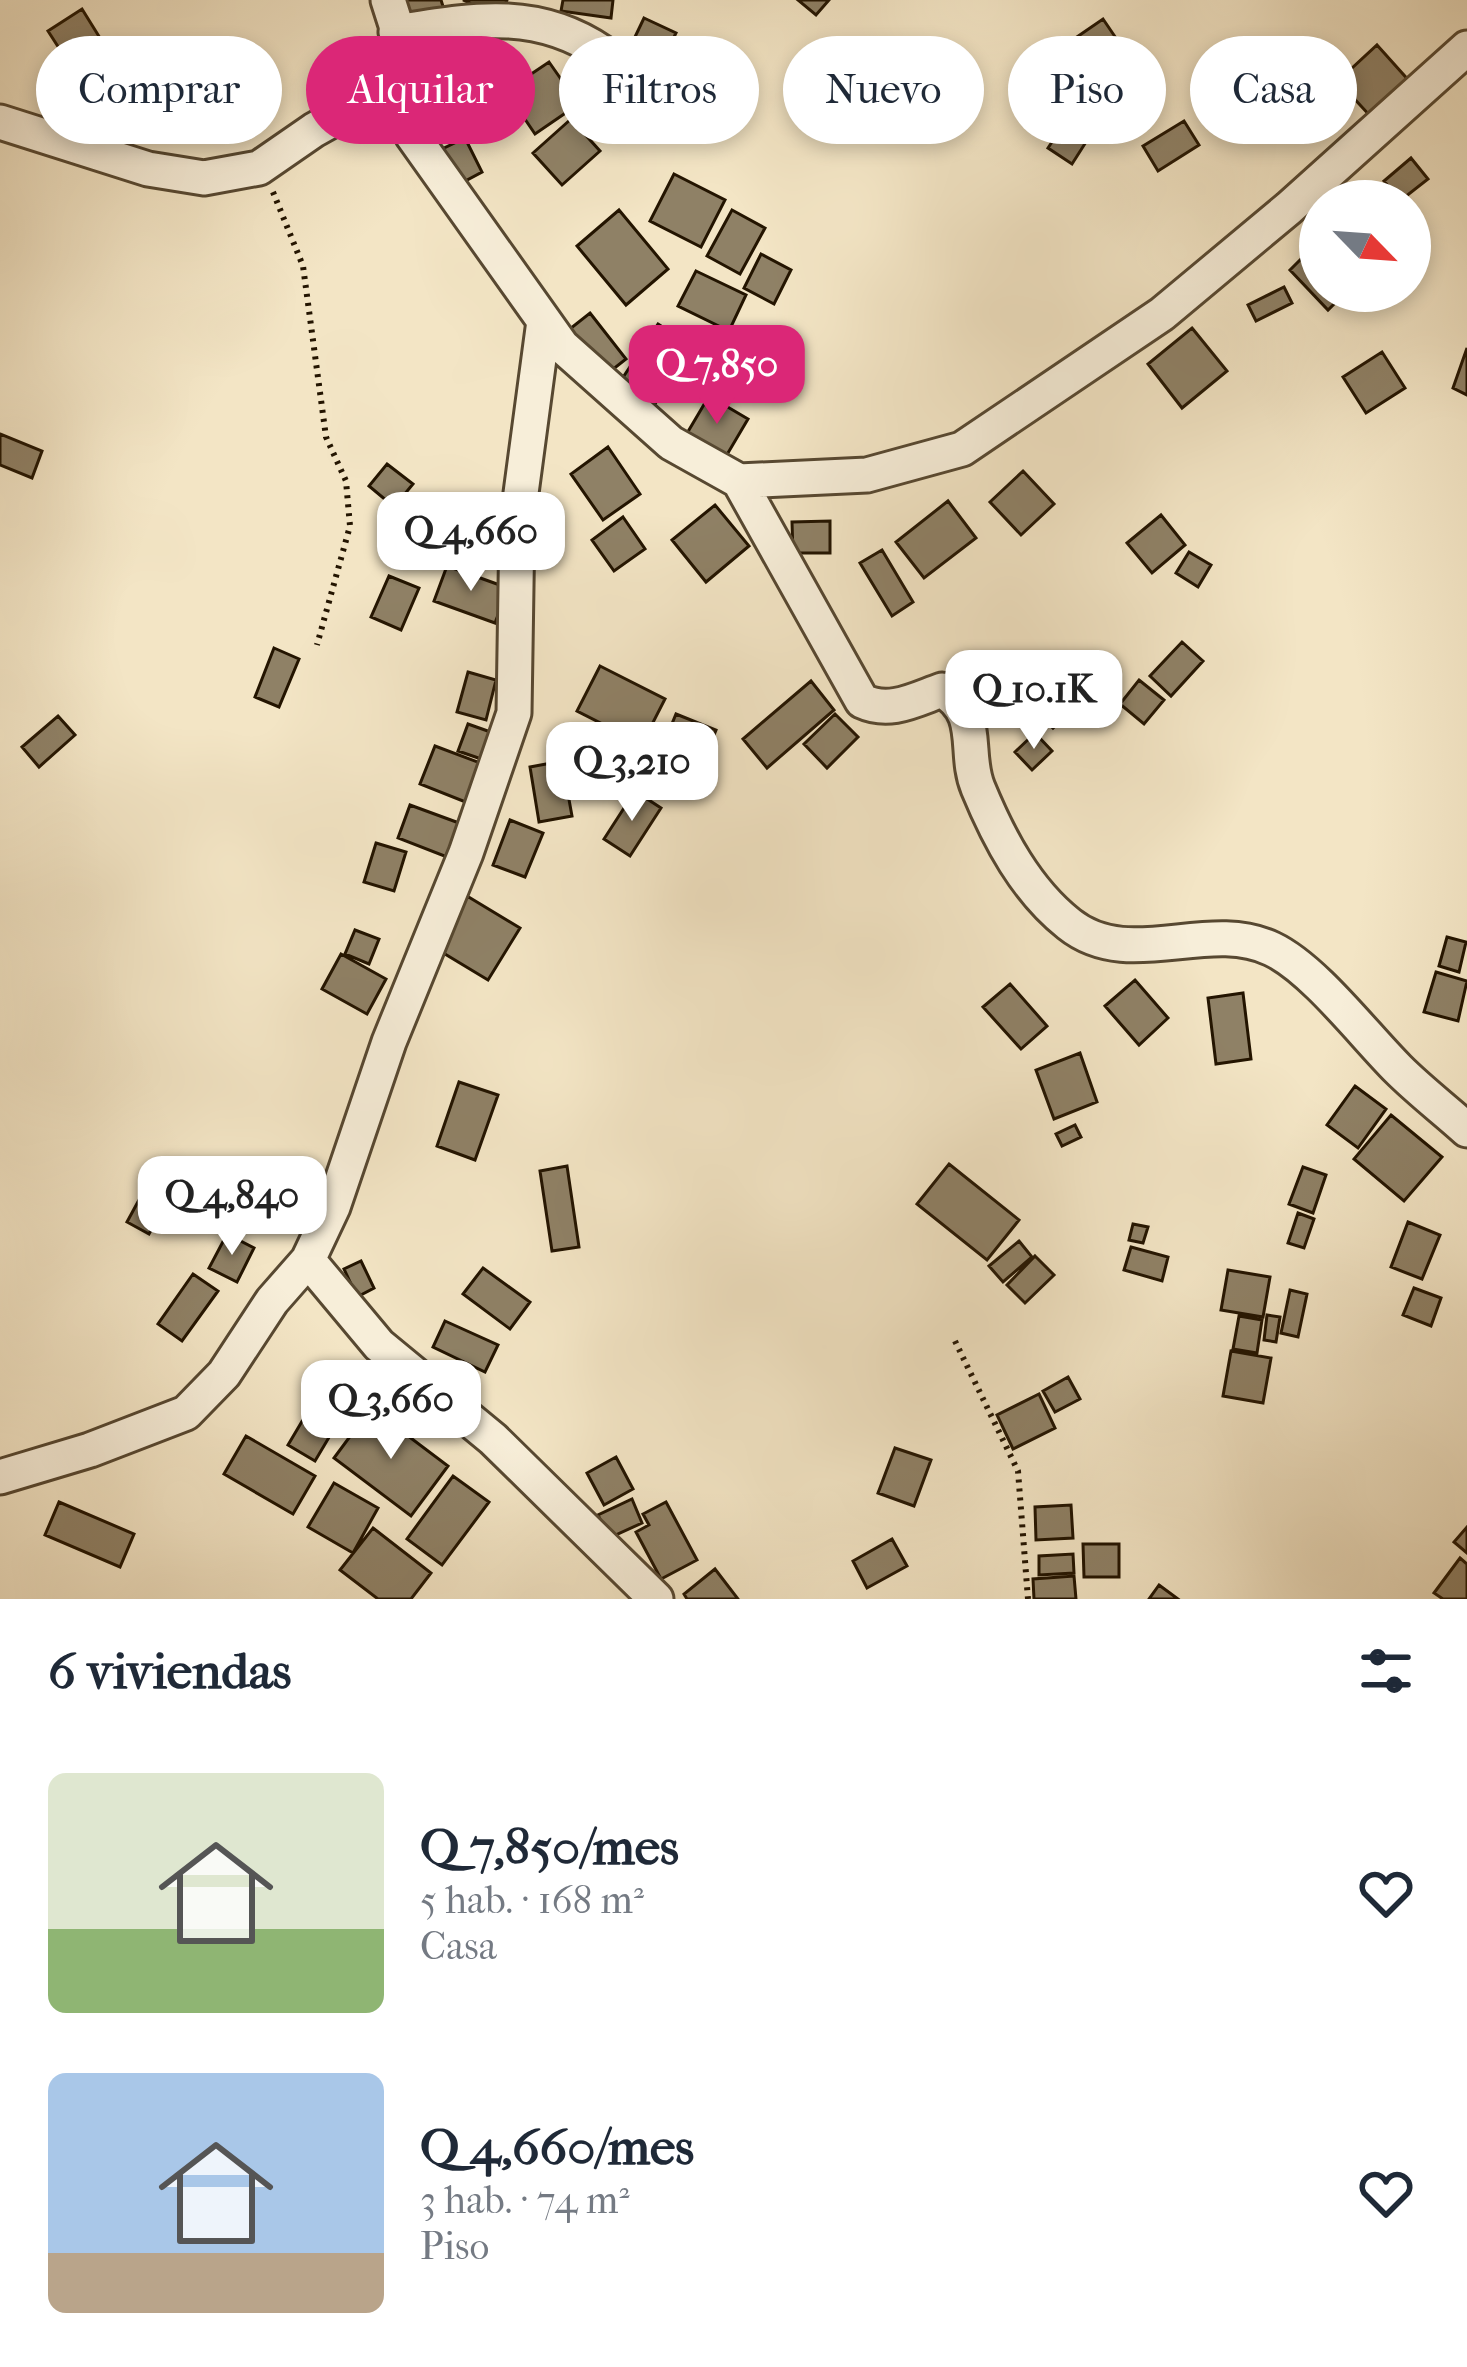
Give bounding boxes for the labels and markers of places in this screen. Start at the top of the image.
pin: Q 7,850 [606,325,828,427]
pin: Q 4,660 [360,492,582,594]
pin: Q 10.1K [923,650,1145,752]
pin: Q 3,210 [521,722,743,824]
pin: Q 4,840 [121,1156,343,1258]
pin: Q 3,660 [280,1360,502,1462]

